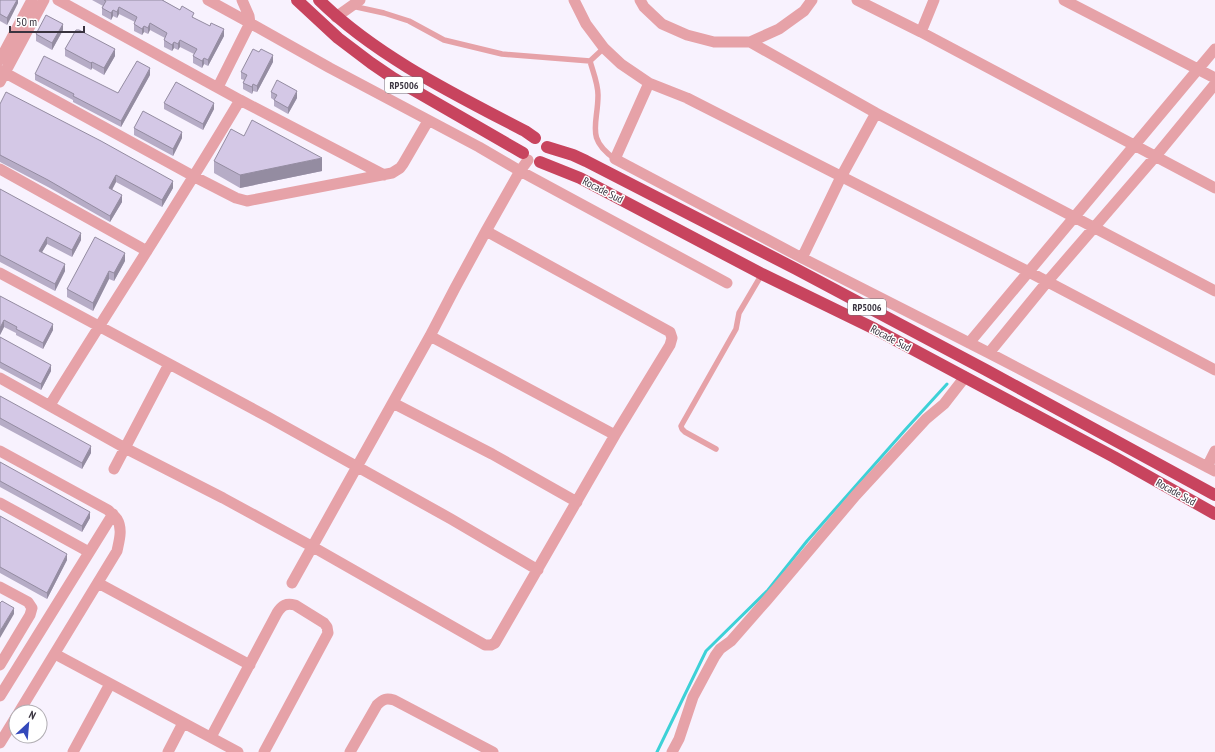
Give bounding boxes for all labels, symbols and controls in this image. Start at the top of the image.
scale bar [10,8,84,34]
text: 50 m [16,14,37,29]
road number: RP5006 [385,77,423,93]
street label: Rocade Sud [580,174,626,206]
road number: RP5006 [848,299,886,315]
street label: Rocade Sud [868,322,914,355]
street label: Rocade Sud [1153,475,1199,509]
north arrow [8,704,48,744]
text: N [27,707,38,723]

